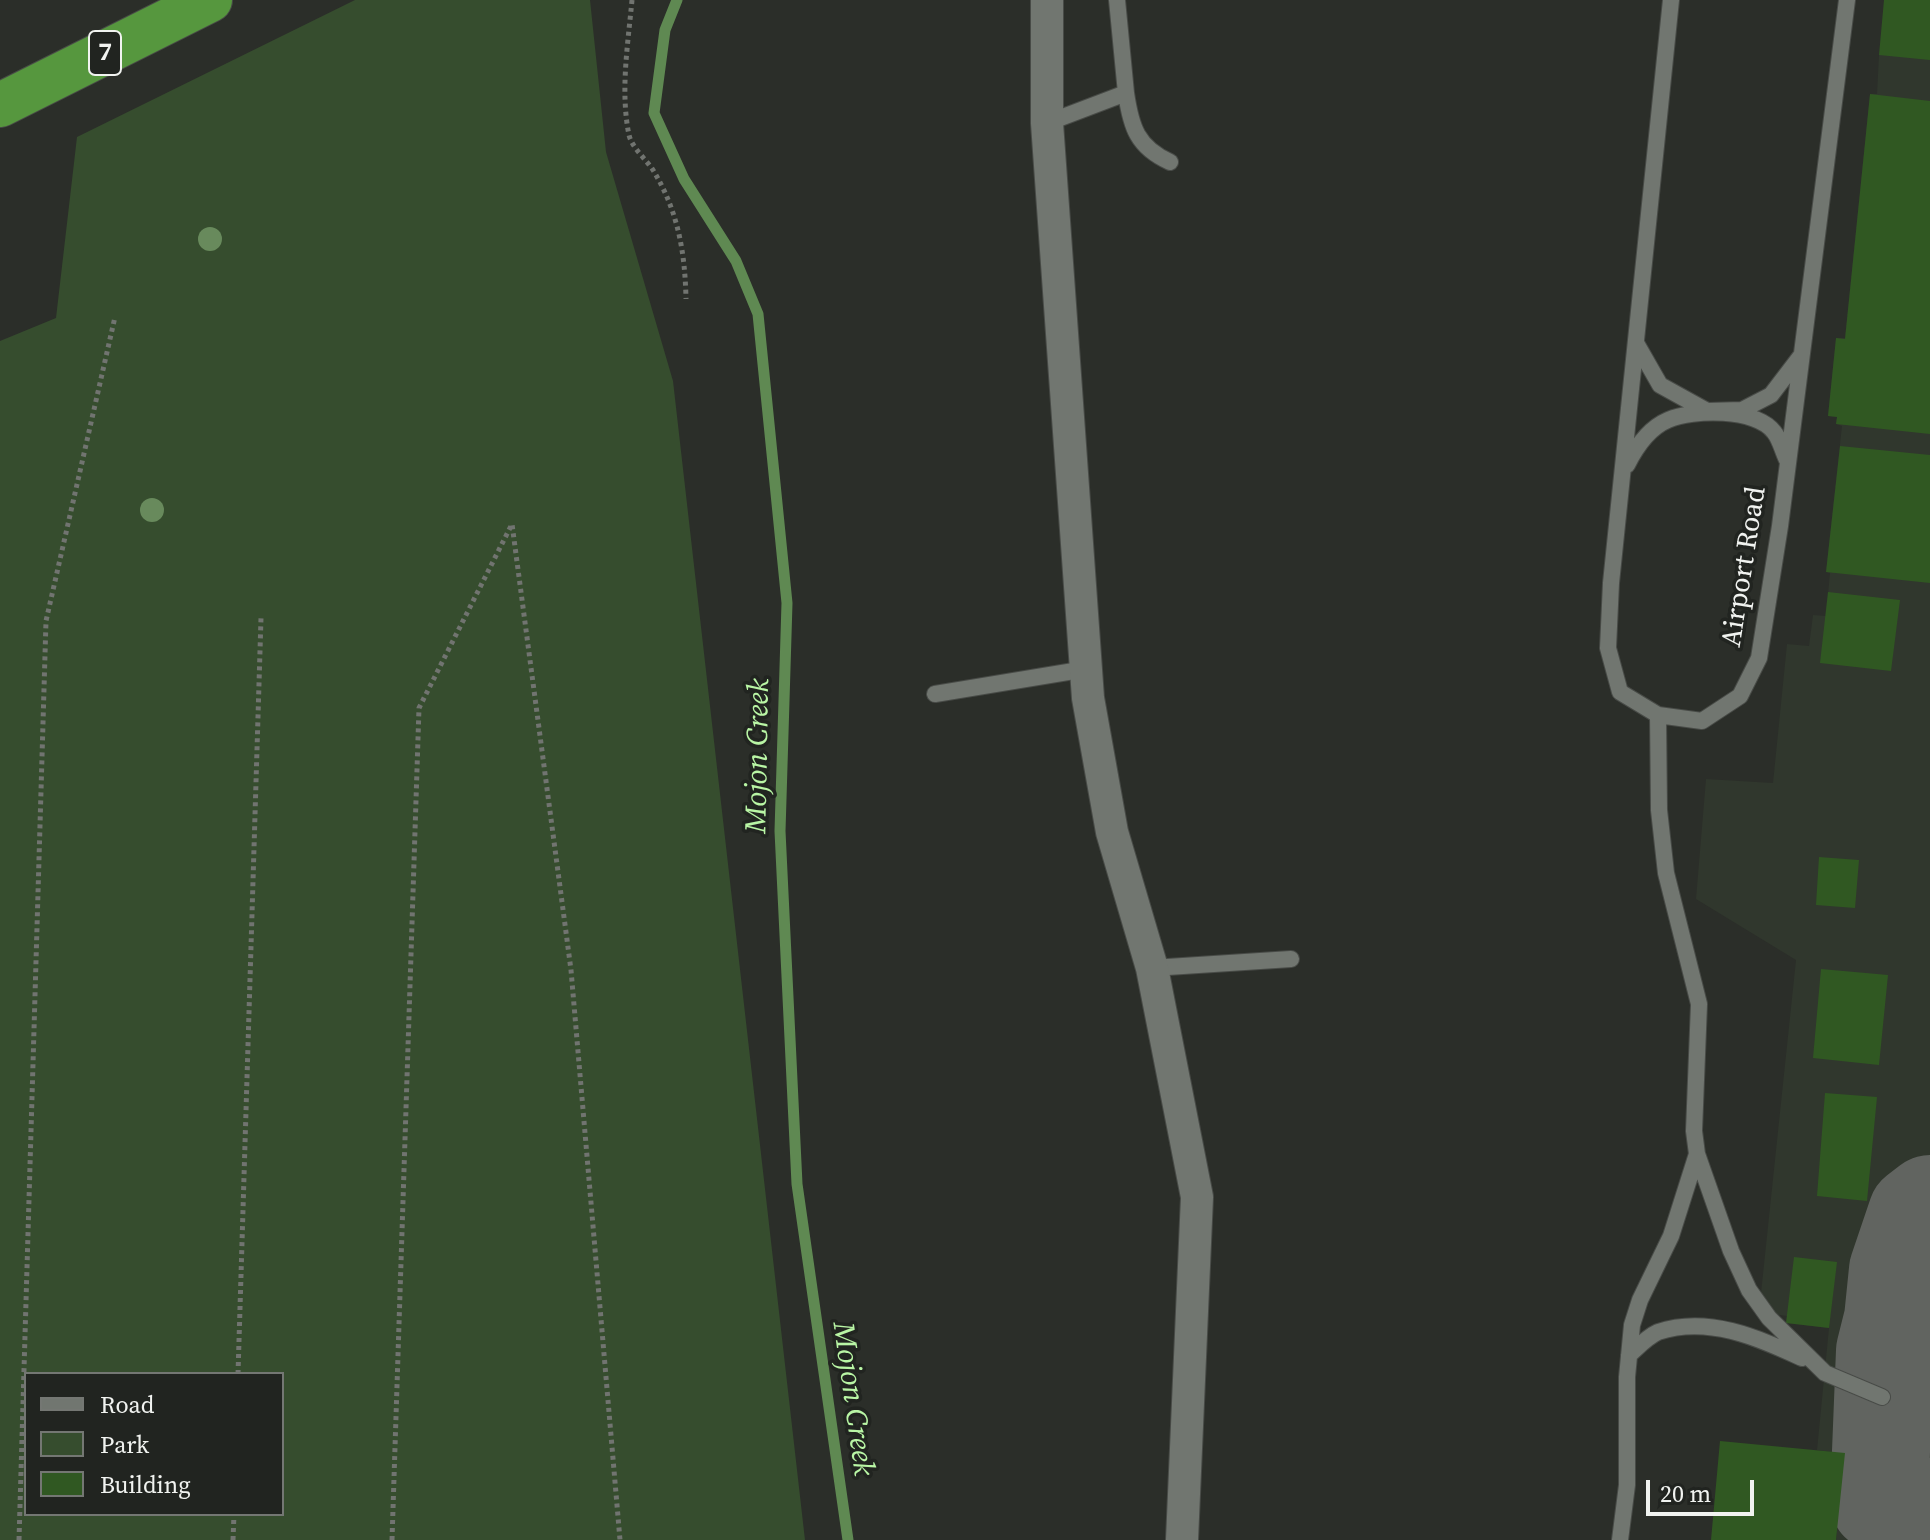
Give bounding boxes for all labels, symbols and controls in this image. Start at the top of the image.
road number: 7 [89,31,121,75]
street label: Airport Road [1716,484,1774,650]
water label: Mojon Creek [740,678,778,834]
water label: Mojon Creek [823,1320,881,1478]
legend [24,1372,284,1516]
text: Road [100,1388,154,1421]
text: Park [100,1428,149,1461]
scale bar [1650,1464,1758,1514]
text: Building [100,1468,191,1501]
text: 20 m [1660,1477,1711,1510]

